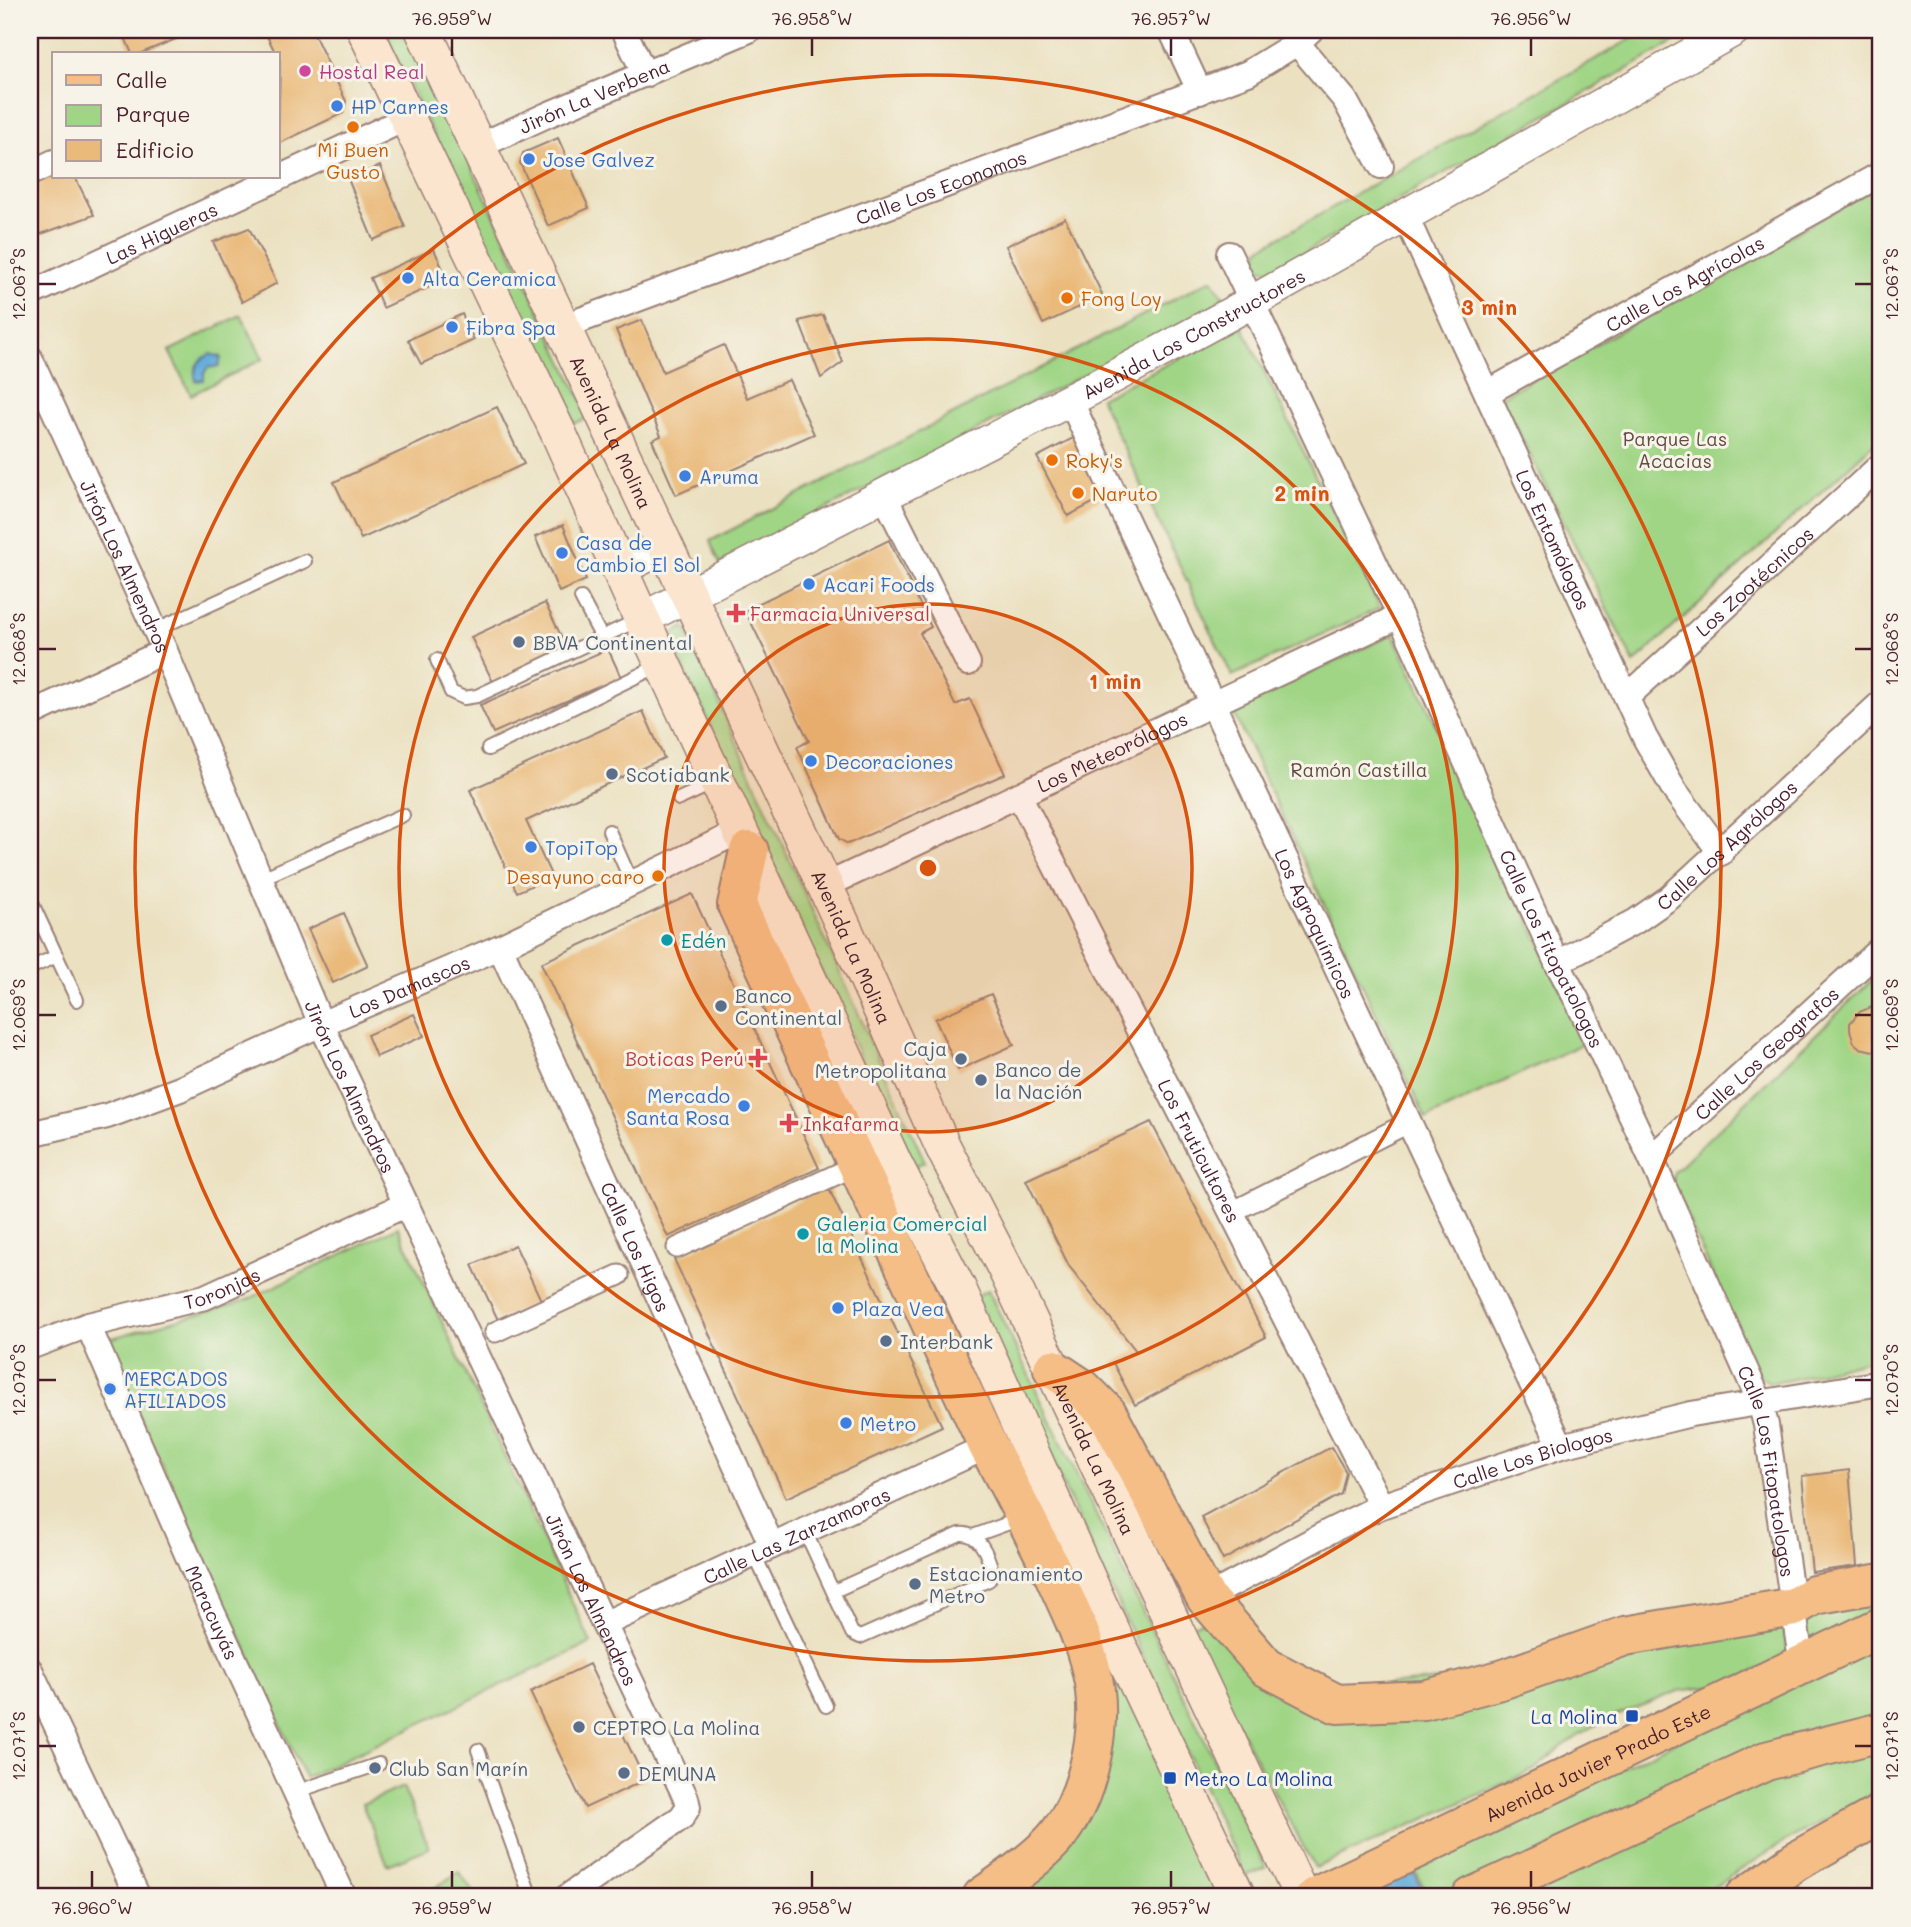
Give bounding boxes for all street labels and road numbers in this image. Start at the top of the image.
street label: Jirón La Verbena [515,52,673,139]
street label: Calle Los Economos [852,144,1030,230]
street label: Las Higueras [102,196,221,269]
street label: Calle Los Agrícolas [1601,229,1768,337]
street label: Avenida Los Constructores [1078,262,1309,404]
street label: Avenida La Molina [565,351,658,513]
street label: Los Entomólogos [1511,465,1597,614]
street label: Jirón Los Almendros [75,475,176,657]
street label: Los Zootécnicos [1690,521,1818,641]
street label: Los Meteorólogos [1033,705,1191,797]
street label: Calle Los Agrólogos [1651,774,1802,916]
street label: Los Agroquímicos [1270,844,1362,1002]
street label: Calle Los Fitopatologos [1495,845,1610,1051]
street label: Avenida La Molina [806,865,898,1028]
street label: Los Damascos [345,949,473,1023]
street label: Calle Los Geografos [1689,981,1844,1125]
street label: Jirón Los Almendros [300,996,402,1177]
street label: Los Fruticultores [1153,1075,1247,1227]
street label: Calle Los Higos [596,1177,676,1316]
street label: Toronjas [181,1261,264,1314]
street label: Calle Los Fitopatologos [1733,1361,1801,1579]
street label: Avenida La Molina [1048,1377,1142,1539]
street label: Calle Los Biologos [1449,1421,1615,1494]
street label: Calle Las Zarzamoras [699,1481,894,1589]
street label: Jirón Los Almendros [541,1509,644,1690]
street label: Maracuyás [181,1561,245,1663]
street label: Avenida Javier Prado Este [1480,1698,1715,1827]

